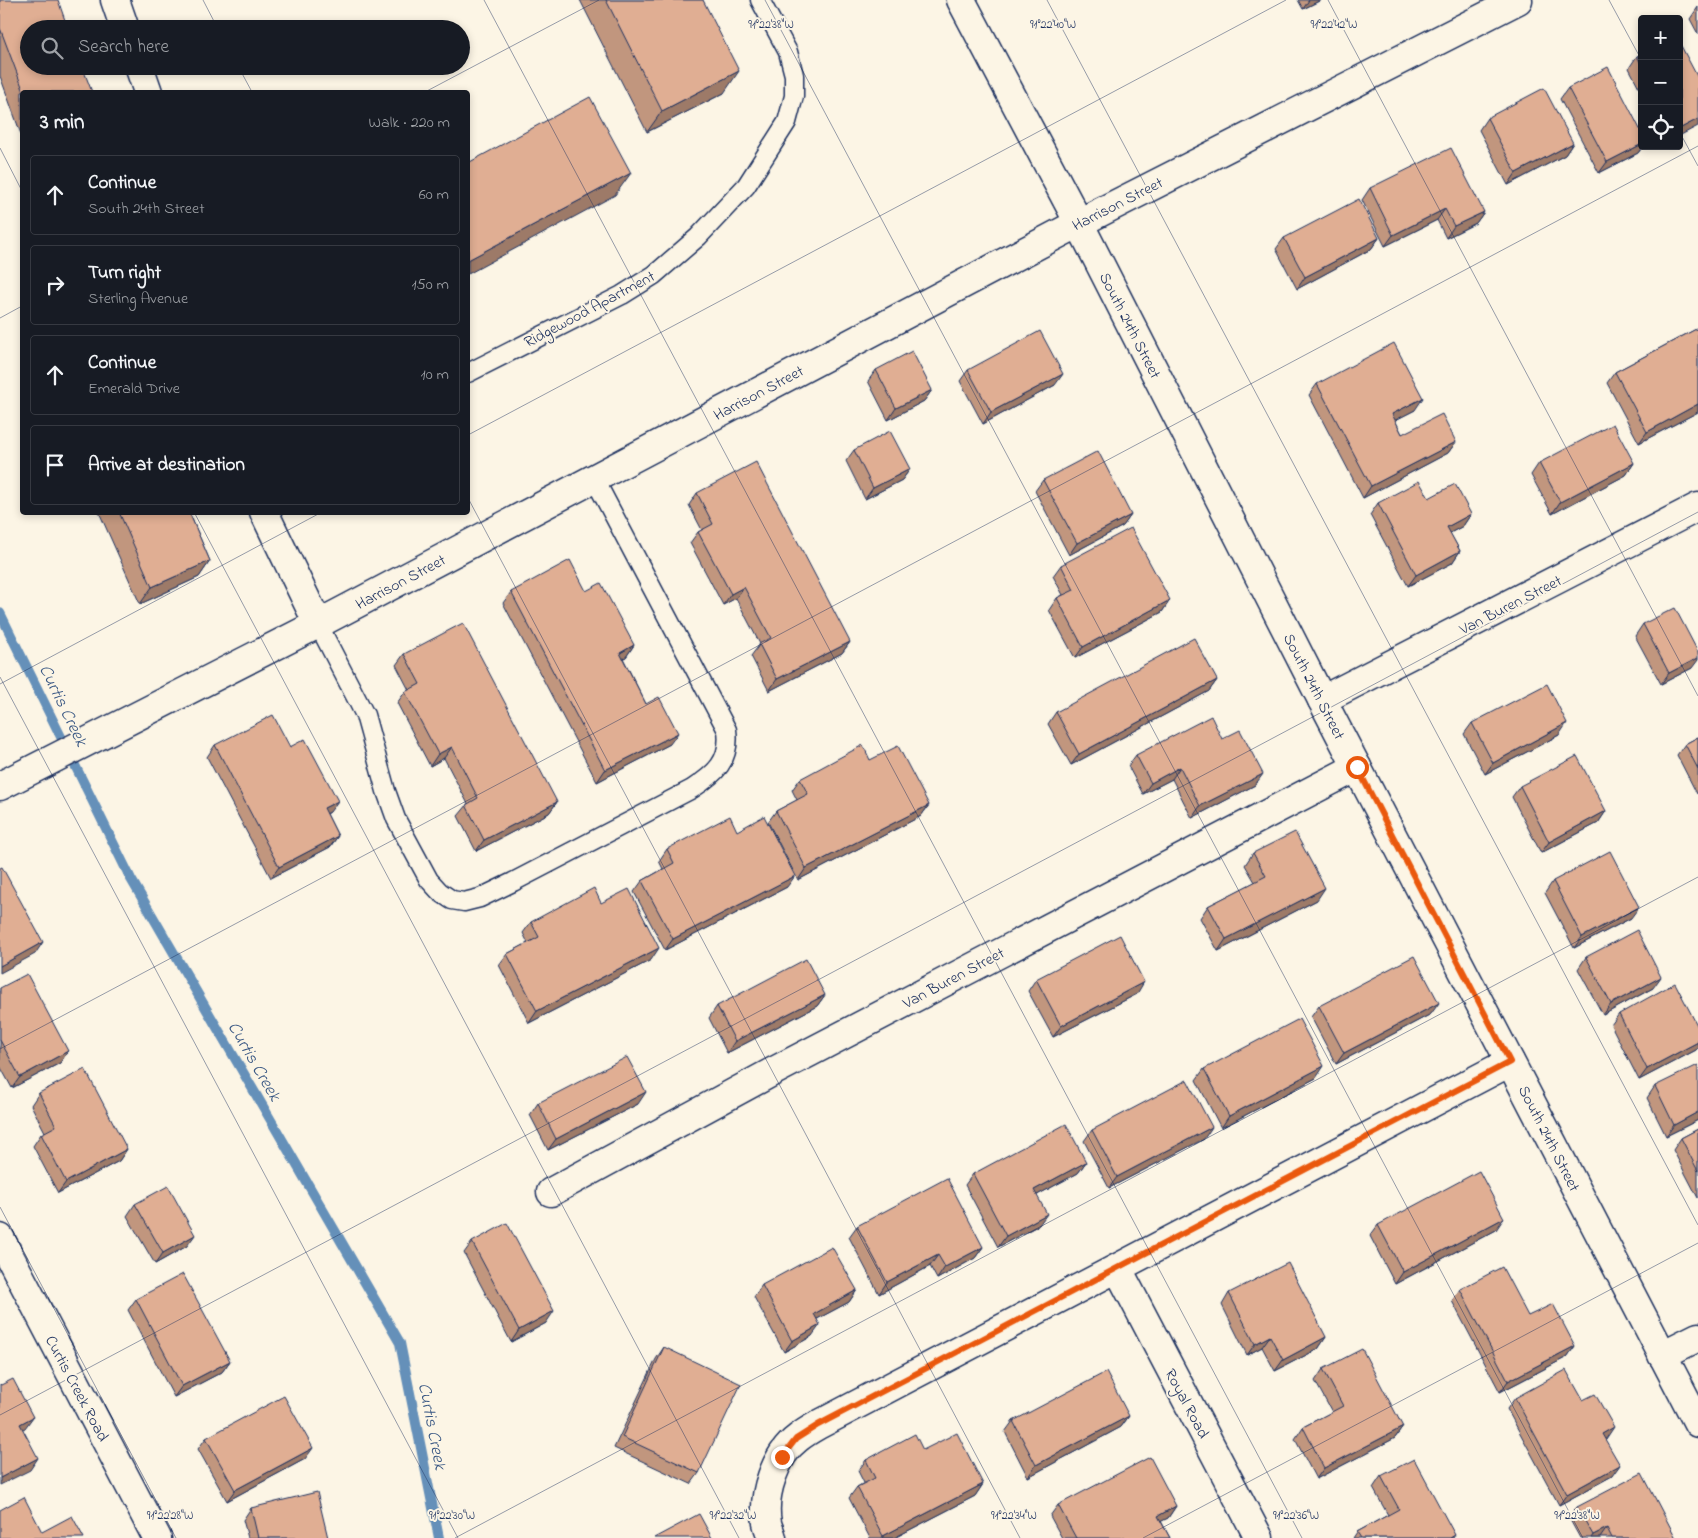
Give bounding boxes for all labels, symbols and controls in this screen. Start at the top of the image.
map controls [1638,15,1683,150]
button: + [1638,15,1683,60]
text: 91°22'38"W [748,16,794,34]
text: 91°22'40"W [1030,16,1076,34]
text: 91°22'42"W [1311,16,1357,34]
search box [20,20,470,75]
icon: search [38,34,66,62]
text: Search here [78,34,169,61]
button: − [1638,60,1683,105]
button: locate [1638,105,1683,150]
text: 3 min [40,108,84,138]
text: Walk · 220 m [369,111,450,135]
text: Continue [88,170,156,197]
street label: Harrison Street [1068,171,1168,238]
icon: ahead [41,181,69,209]
text: 60 m [419,183,449,207]
text: South 24th Street [88,197,205,221]
text: Turn right [88,260,161,287]
street label: Ridgewood Apartment [520,265,660,355]
street label: South 24th Street [1092,269,1167,384]
icon: right [41,271,69,299]
text: 150 m [411,273,449,297]
text: Sterling Avenue [88,287,188,311]
text: Continue [88,350,156,377]
street label: Harrison Street [709,360,809,428]
icon: ahead [41,361,69,389]
text: 10 m [421,363,449,387]
text: Emerald Drive [88,377,180,401]
icon: arrive [41,451,69,479]
text: Arrive at destination [88,452,245,479]
street label: Harrison Street [351,549,451,617]
street label: Van Buren Street [1455,569,1567,642]
street label: South 24th Street [1276,630,1351,745]
water label: Curtis Creek [31,661,94,752]
route start [1346,756,1369,779]
street label: Van Buren Street [898,942,1010,1016]
water label: Curtis Creek [220,1017,287,1108]
street label: South 24th Street [1511,1082,1586,1197]
street label: Curtis Creek Road [38,1332,114,1446]
street label: Royal Road [1158,1365,1215,1443]
water label: Curtis Creek [410,1381,452,1473]
route end [771,1446,794,1469]
text: 91°22'28"W [147,1507,193,1525]
text: 91°22'30"W [429,1507,475,1525]
text: 91°22'32"W [710,1507,756,1525]
text: 91°22'34"W [991,1507,1037,1525]
text: 91°22'36"W [1273,1507,1319,1525]
text: 91°22'38"W [1554,1507,1600,1525]

